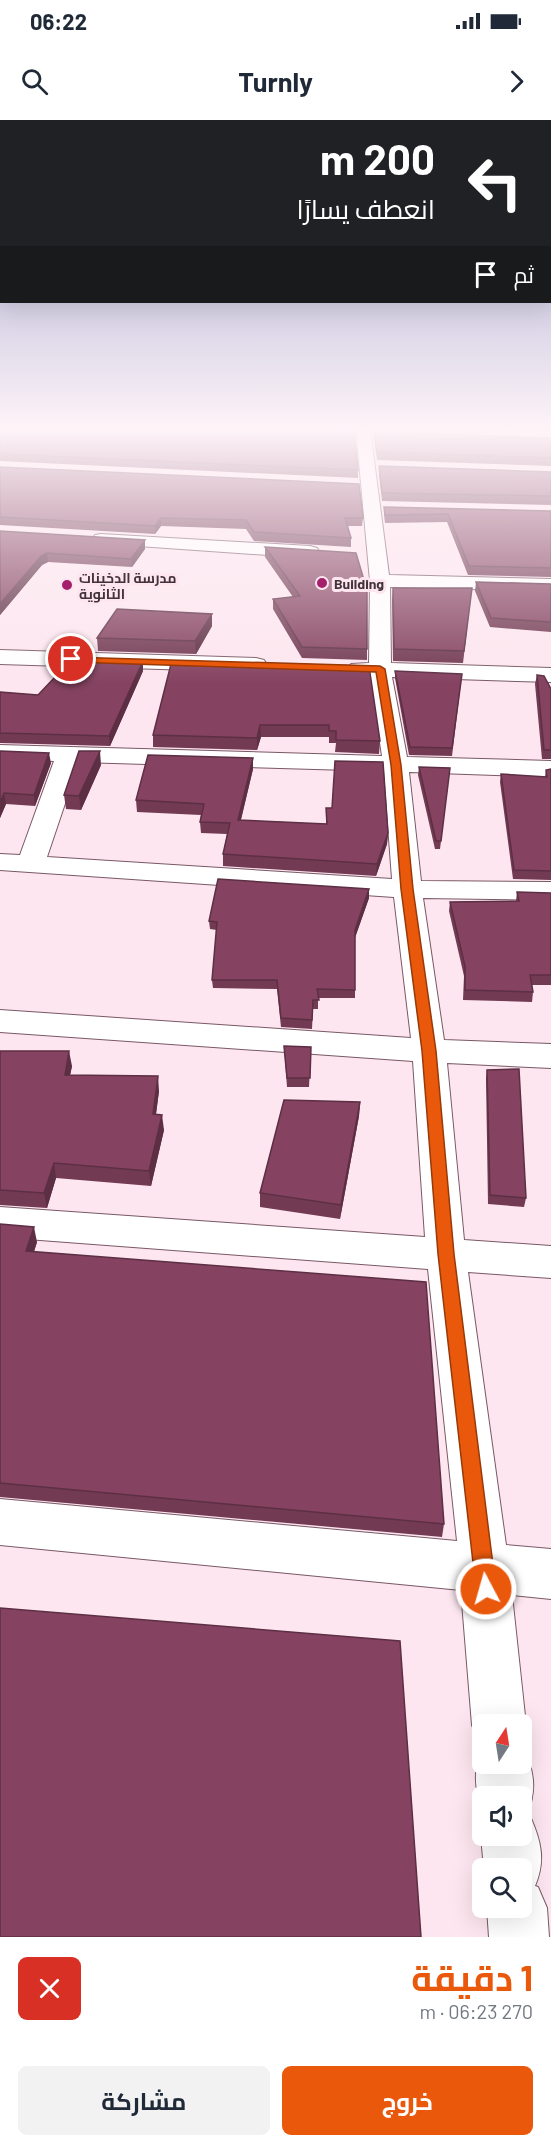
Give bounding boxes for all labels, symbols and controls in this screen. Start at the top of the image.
text: 06:22 [30,8,87,34]
icon: search [18,65,51,98]
text: Turnly [238,65,313,97]
icon: forward [500,65,533,98]
text: 200 m [320,133,435,183]
icon: left [456,144,534,222]
text: انعطف يسارًا [296,192,435,224]
icon: arrive [469,258,502,291]
text: ثم [514,261,534,287]
place label: مدرسة الدخينات الثانوية [79,569,176,603]
place label: Building [334,575,384,592]
marker: Building [315,576,329,590]
marker: مدرسة الدخينات الثانوية [60,578,74,592]
pin [45,633,96,684]
icon: arrive [54,642,87,675]
position arrow [454,1557,518,1621]
north arrow [472,1714,532,1774]
map controls [472,1714,532,1918]
button: sound [472,1786,532,1846]
button: search [472,1858,532,1918]
text: 1 دقيقة [411,1955,533,1998]
button: close [18,1957,81,2020]
text: 270 m · 06:23 [419,1999,533,2023]
button: مشاركة [18,2066,270,2135]
button: خروج [282,2066,533,2135]

